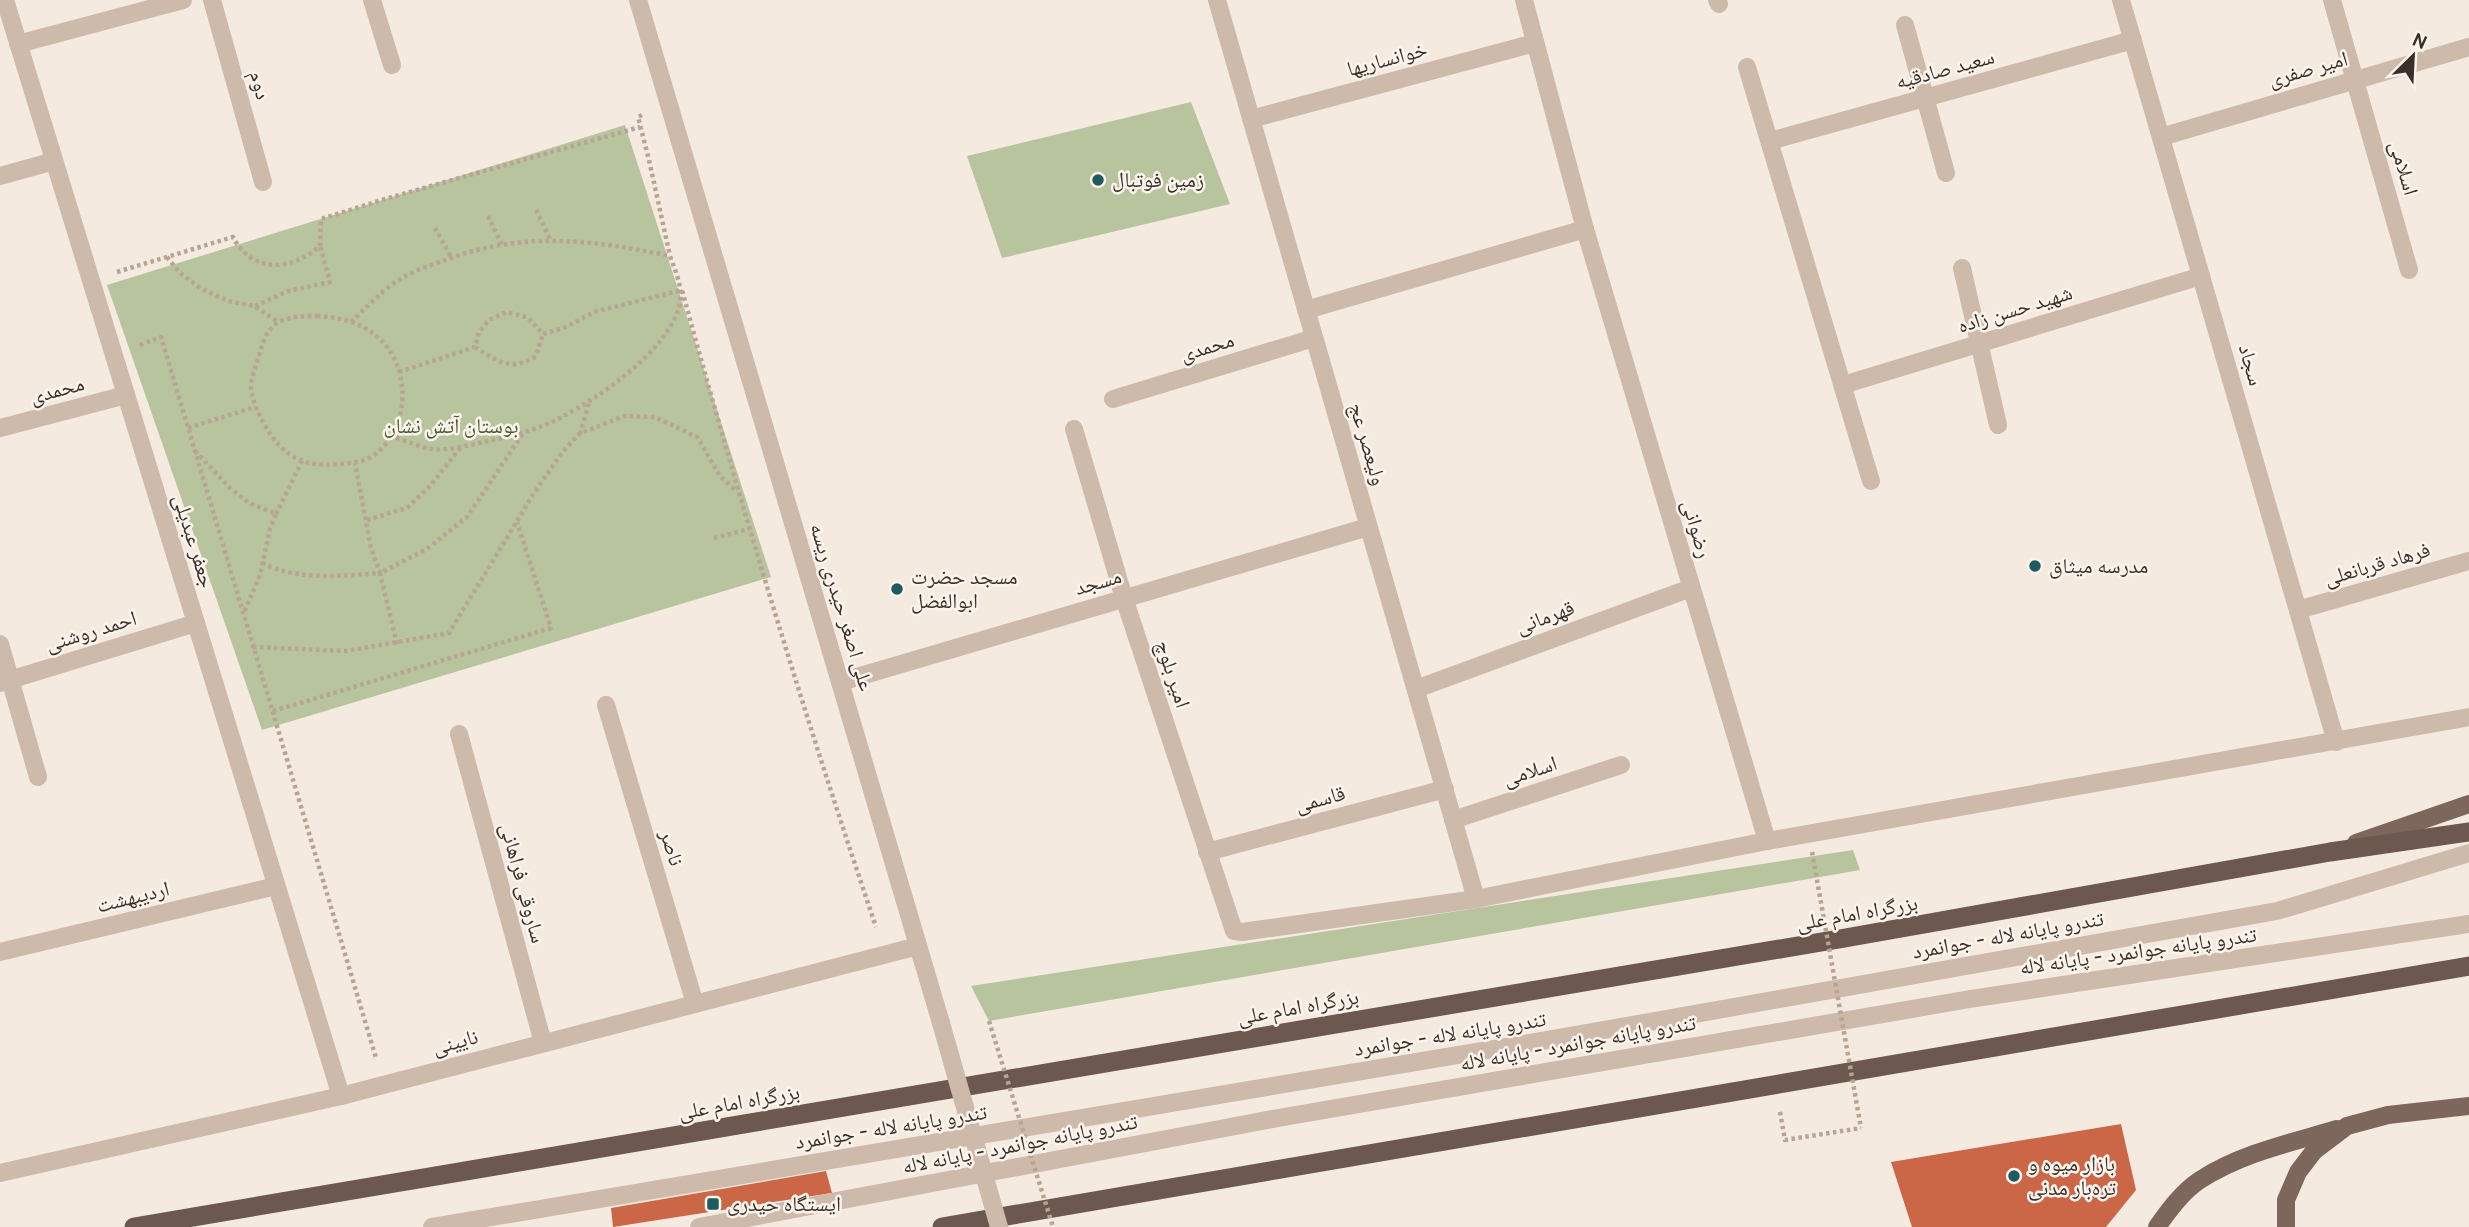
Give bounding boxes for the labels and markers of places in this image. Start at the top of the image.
place label: زمین فوتبال [1112,167,1204,193]
marker: زمین فوتبال [1090,172,1106,188]
place label: مدرسه میثاق [2049,553,2148,579]
marker: مدرسه میثاق [2027,558,2043,574]
place label: مسجد حضرت ابوالفضل [911,564,1018,614]
marker: مسجد حضرت ابوالفضل [889,581,905,597]
place label: بازار میوه و تره‌بار مدنی [2028,1151,2116,1201]
marker: بازار میوه و تره‌بار مدنی [2006,1168,2022,1184]
place label: ایستگاه حیدری [727,1191,841,1216]
marker: ایستگاه حیدری [705,1196,721,1212]

